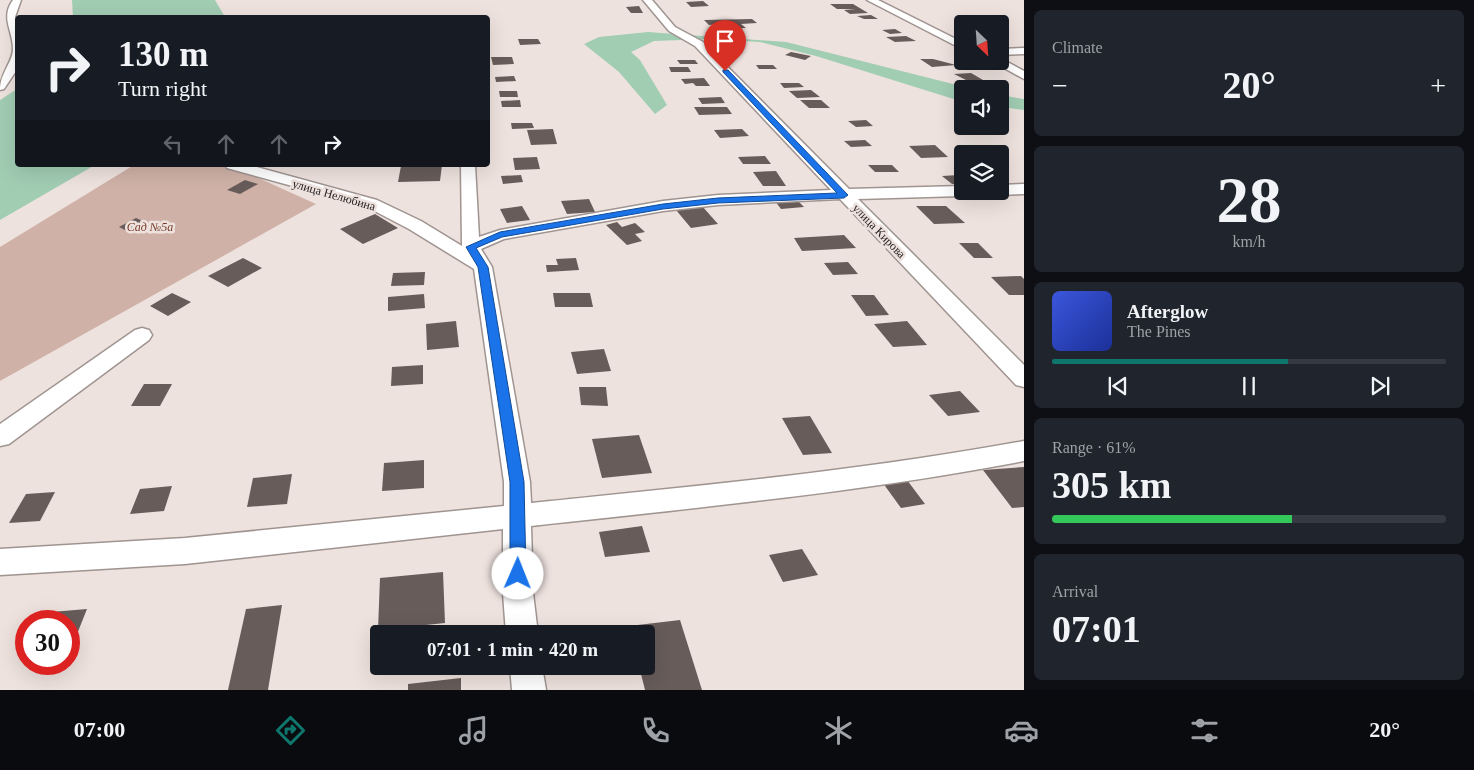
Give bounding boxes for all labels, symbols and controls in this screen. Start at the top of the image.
north arrow [954,15,1009,70]
map controls [954,15,1009,200]
pin [704,20,746,71]
icon: arrive [711,27,739,55]
icon: right [35,35,100,100]
text: 130 m [118,35,208,74]
text: Climate [1052,39,1103,56]
text: 20° [1222,64,1276,106]
text: − [1052,70,1068,101]
text: + [1430,70,1446,101]
text: Turn right [118,76,207,101]
button: sound [954,80,1009,135]
icon: left [159,130,187,158]
icon: ahead [212,130,240,158]
icon: ahead [265,130,293,158]
icon: right [318,130,346,158]
button: layers [954,145,1009,200]
text: 28 [1217,164,1282,236]
street label: улица Нелюбина [291,176,378,214]
street label: улица Кирова [850,201,909,261]
park label: Сад №5а [127,220,173,234]
text: km/h [1233,233,1265,250]
text: Afterglow [1127,301,1208,322]
text: The Pines [1127,323,1191,340]
icon: previous [1104,372,1132,400]
icon: pause [1235,372,1263,400]
icon: next [1366,372,1394,400]
text: Range · 61% [1052,439,1136,456]
text: 305 km [1052,464,1171,506]
position arrow [491,547,543,599]
text: Arrival [1052,583,1098,600]
text: 07:01 [1052,608,1141,650]
speed limit sign: 30 [15,610,80,675]
text: 07:01 · 1 min · 420 m [427,639,598,660]
icon: directions [273,713,308,748]
icon: music [456,713,491,748]
icon: phone [638,713,673,748]
icon: climate [821,713,856,748]
icon: car [1004,713,1039,748]
icon: filters [1187,713,1222,748]
text: 07:00 [74,717,125,742]
text: 20° [1369,717,1400,742]

